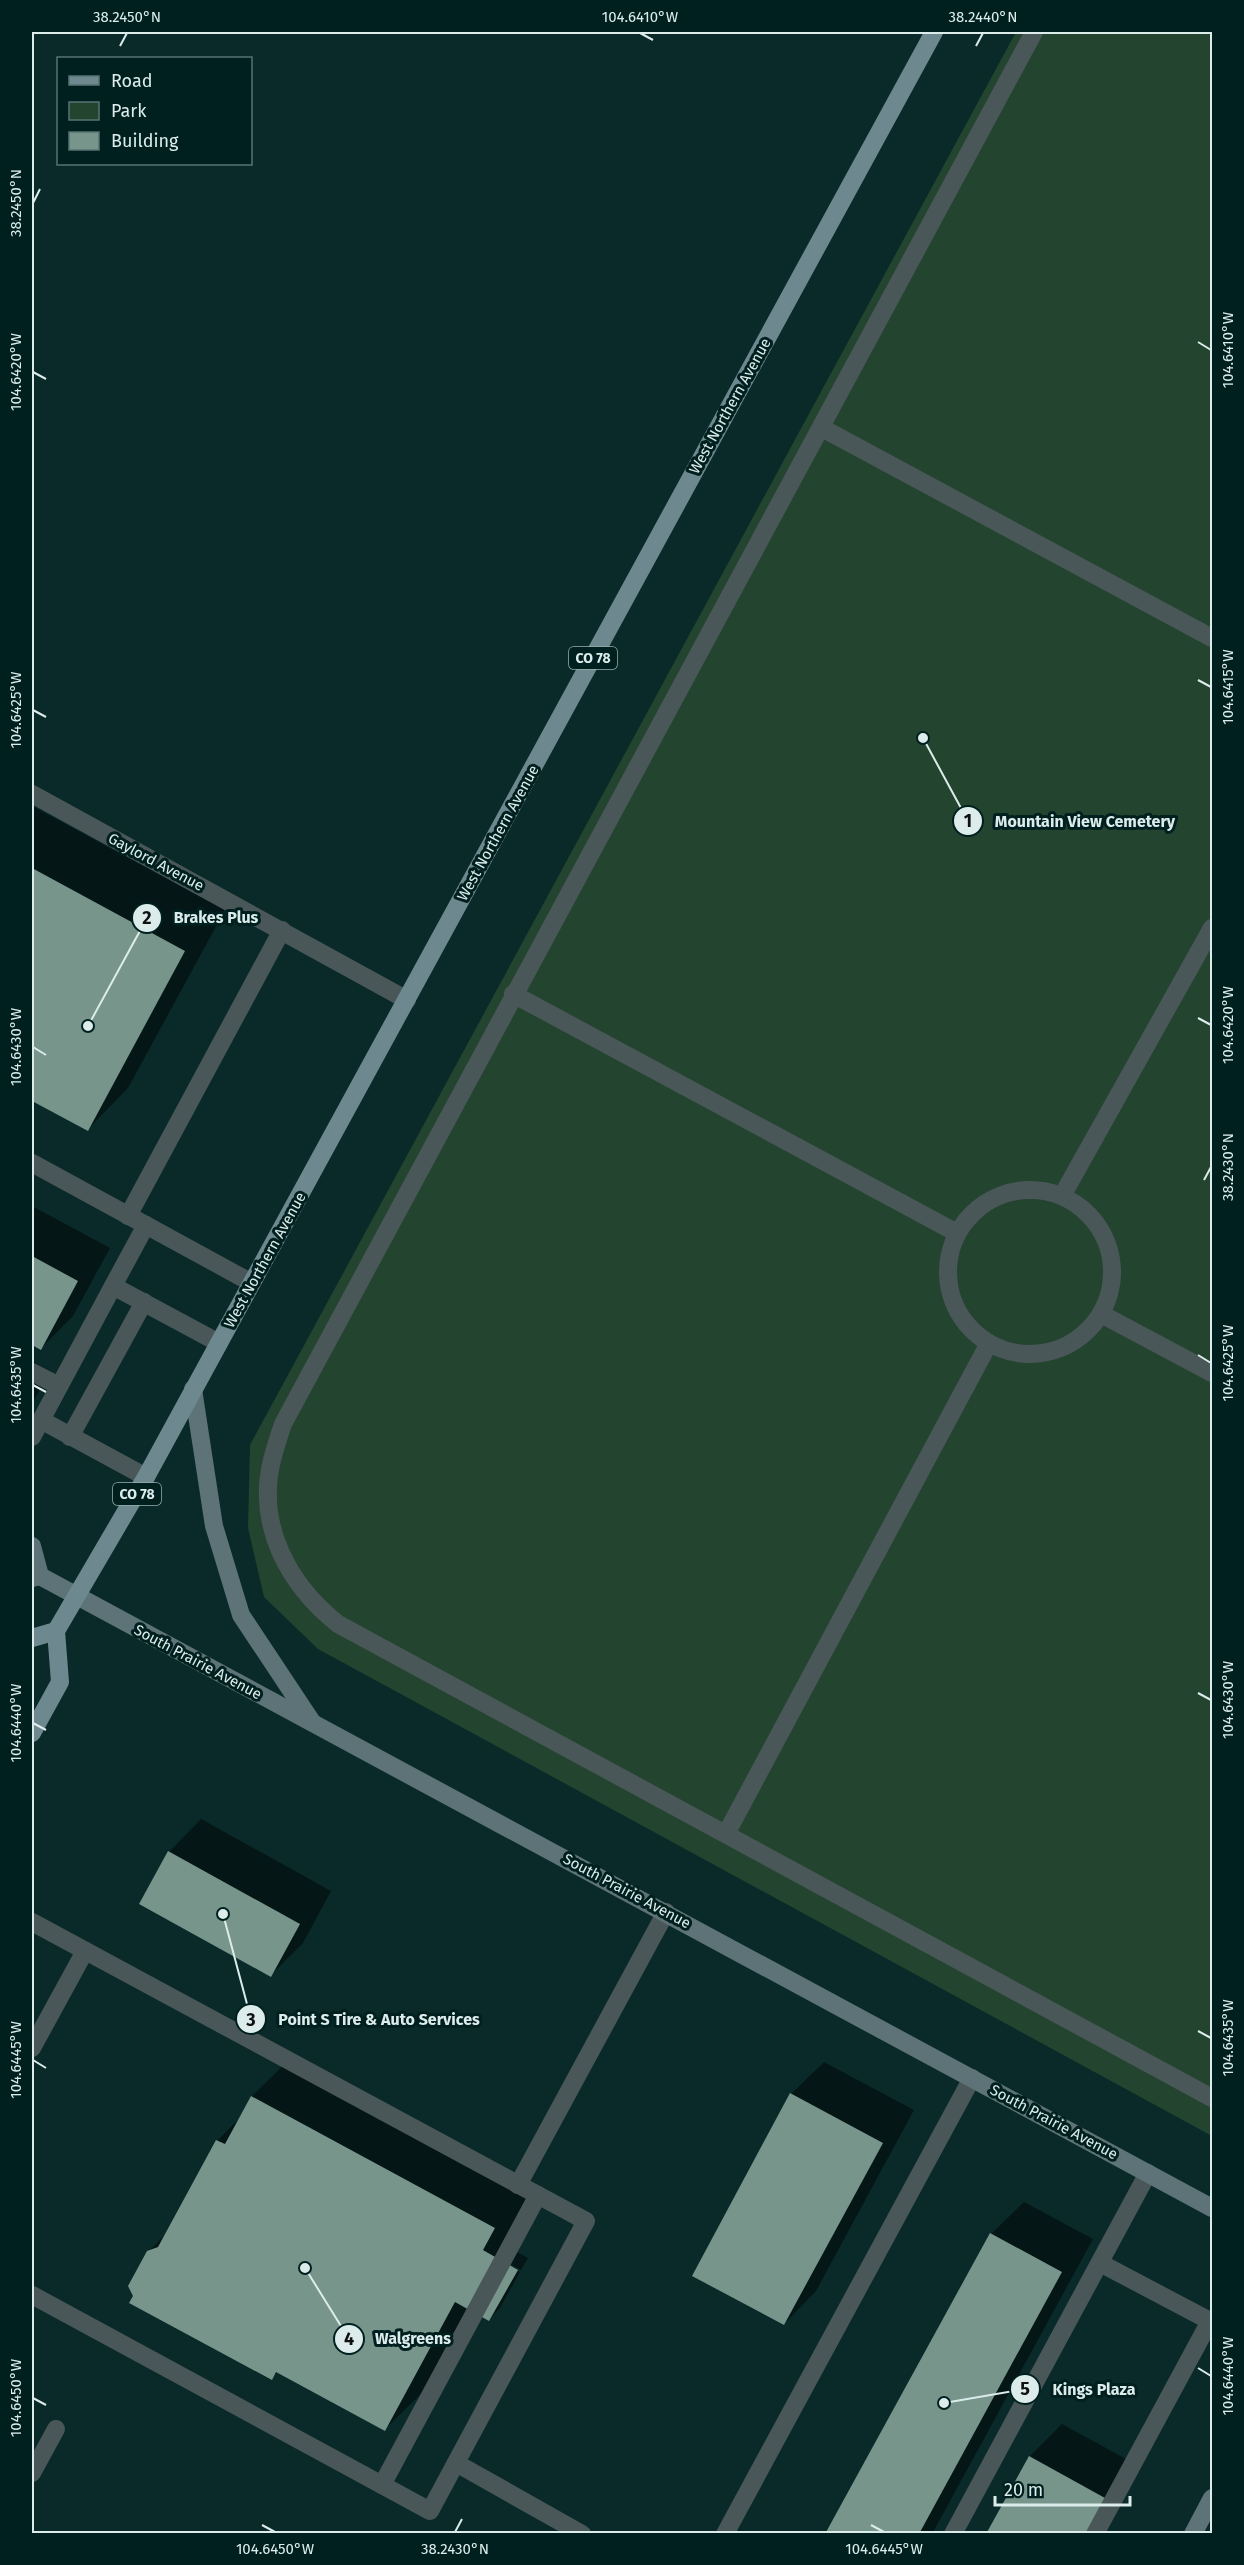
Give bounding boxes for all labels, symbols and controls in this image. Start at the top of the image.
text: 38.2450°N [93,8,161,26]
text: 104.6410°W [602,8,679,26]
text: 38.2440°N [949,8,1017,26]
legend [57,57,252,165]
text: Road [111,70,153,92]
text: Park [111,100,147,122]
text: Building [111,130,179,152]
text: 38.2450°N [7,169,25,237]
text: 104.6410°W [1219,311,1237,388]
text: 104.6420°W [7,332,25,411]
street label: West Northern Avenue [685,335,775,477]
road number: CO 78 [569,647,617,669]
text: 104.6415°W [1219,649,1237,725]
text: 104.6425°W [7,671,25,749]
street label: West Northern Avenue [453,762,543,904]
callout: Mountain View Cemetery [953,804,1187,838]
text: 1 [964,810,972,832]
text: Mountain View Cemetery [995,812,1176,831]
street label: Gaylord Avenue [105,829,207,895]
callout: Brakes Plus [132,901,271,935]
text: 2 [142,907,152,929]
text: Brakes Plus [174,908,259,927]
text: 104.6420°W [1219,985,1237,1064]
text: 104.6430°W [7,1007,25,1086]
text: 38.2430°N [1219,1133,1237,1201]
street label: West Northern Avenue [220,1189,310,1331]
text: 104.6425°W [1219,1324,1237,1402]
text: 104.6435°W [7,1346,25,1424]
road number: CO 78 [113,1483,161,1505]
street label: South Prairie Avenue [131,1621,265,1703]
text: 104.6430°W [1219,1660,1237,1739]
text: 104.6440°W [7,1683,25,1762]
street label: South Prairie Avenue [560,1850,694,1932]
text: 104.6435°W [1219,1999,1237,2077]
callout: Point S Tire & Auto Services [236,2002,492,2036]
text: 3 [245,2009,256,2031]
text: Point S Tire & Auto Services [278,2010,480,2029]
text: 104.6445°W [7,2021,25,2099]
street label: South Prairie Avenue [987,2081,1121,2163]
callout: Walgreens [334,2322,463,2356]
text: 4 [344,2328,354,2350]
text: Walgreens [375,2329,451,2348]
text: 104.6440°W [1219,2336,1237,2415]
text: 104.6450°W [7,2358,25,2437]
callout: Kings Plaza [1010,2372,1147,2406]
text: 5 [1020,2378,1030,2400]
text: Kings Plaza [1053,2380,1136,2399]
scale bar [995,2469,1130,2507]
text: 20 m [1004,2479,1043,2501]
text: 104.6450°W [236,2540,315,2558]
text: 38.2430°N [421,2540,489,2558]
text: 104.6445°W [845,2540,923,2558]

